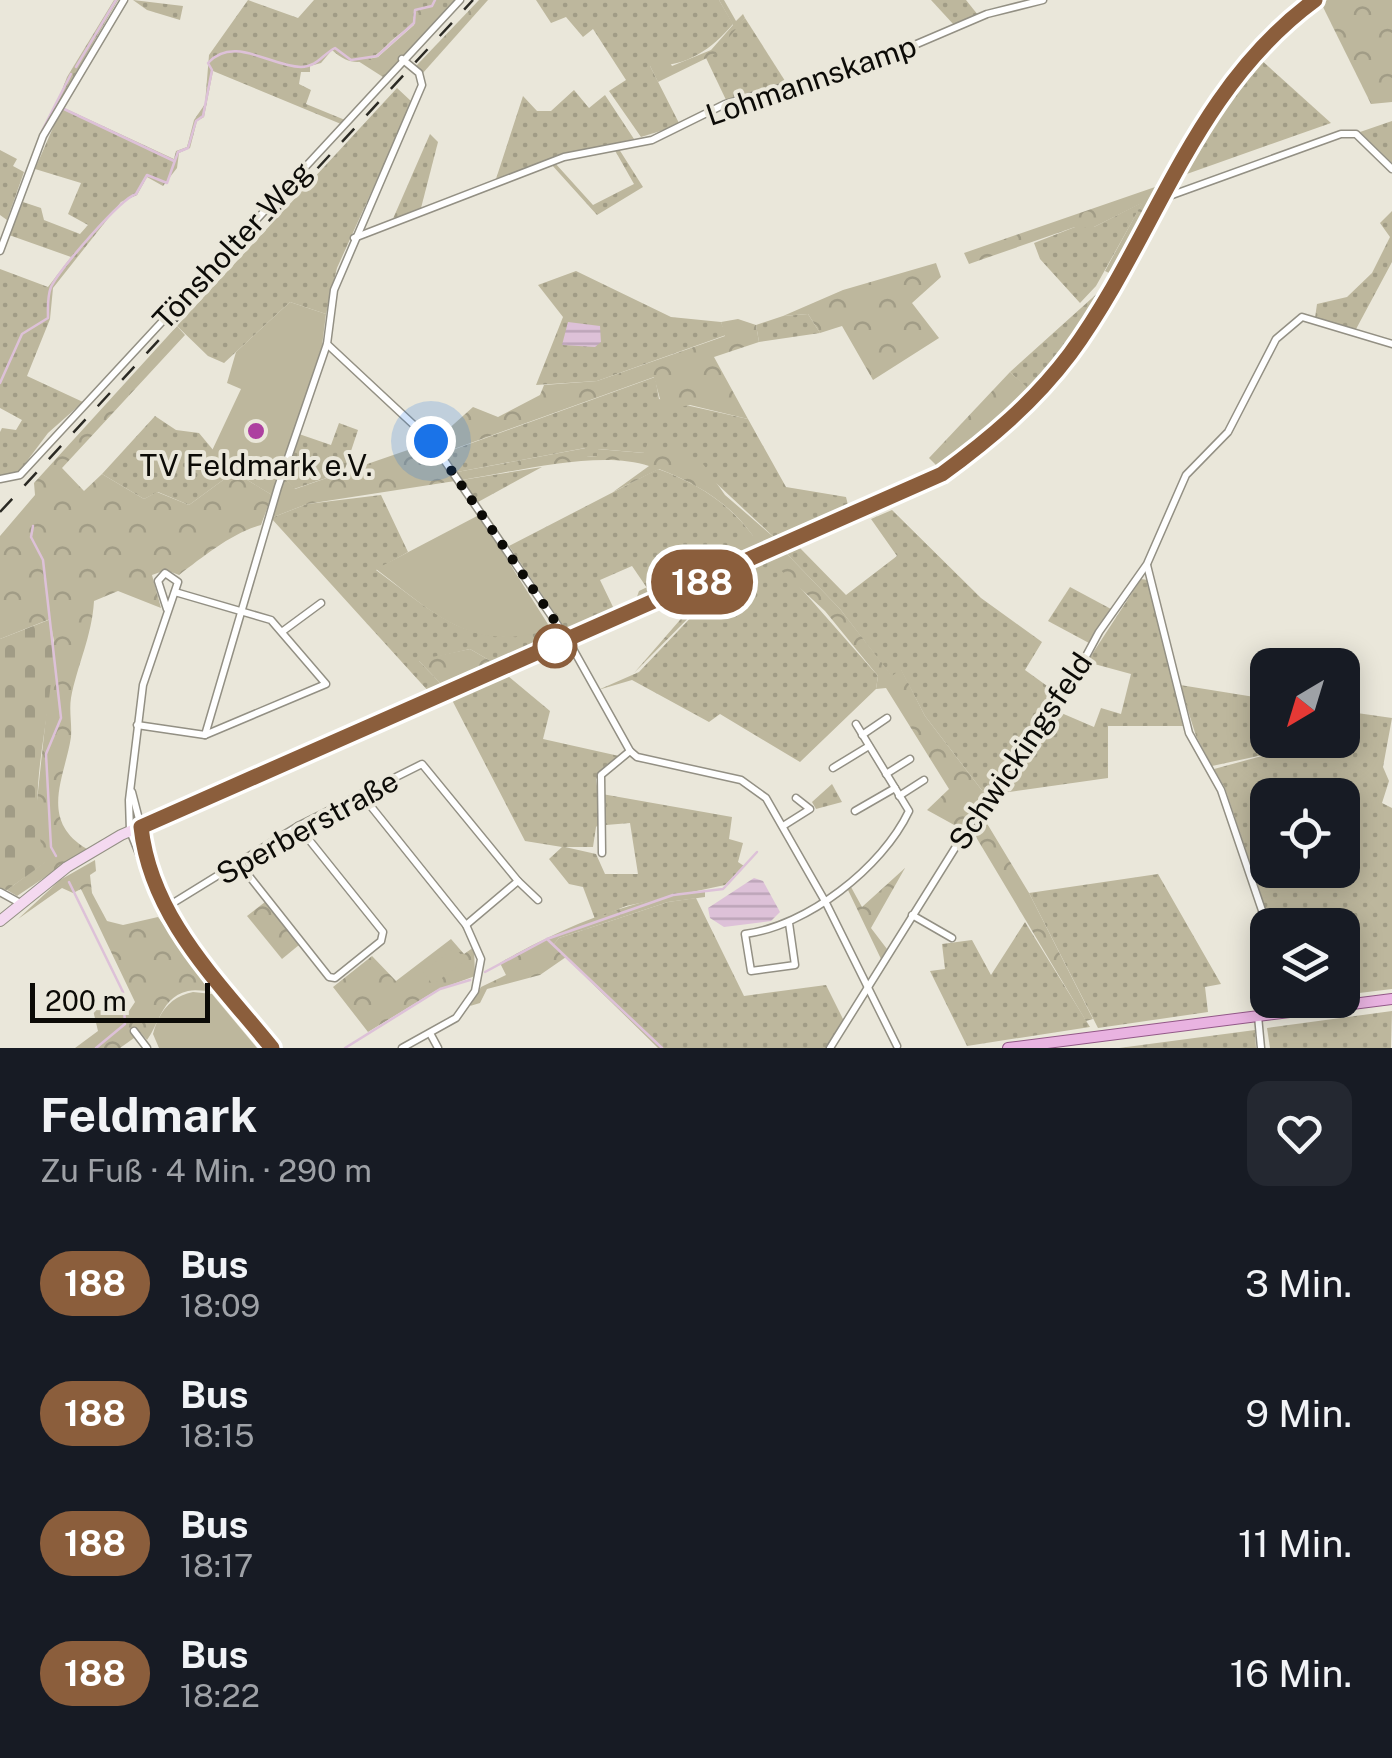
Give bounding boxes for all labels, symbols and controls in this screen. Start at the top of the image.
street label: Lohmannskamp [701,27,921,133]
street label: Tönsholter Weg [145,154,319,336]
your location [406,416,456,466]
marker: TV Feldmark e.V. [245,420,267,442]
place label: TV Feldmark e.V. [139,447,373,483]
line badge: 188 [644,550,760,614]
text: 188 [671,562,733,603]
unlabelled marker [534,625,576,667]
street label: Schwickingsfeld [941,646,1099,856]
north arrow [1250,648,1360,758]
map controls [1250,648,1360,1018]
street label: Sperberstraße [210,762,404,892]
button: locate [1250,778,1360,888]
button: layers [1250,908,1360,1018]
scale bar [30,978,210,1023]
text: 200 m [45,984,127,1017]
button: heart [1247,1081,1352,1186]
text: Feldmark [40,1086,257,1143]
text: Zu Fuß · 4 Min. · 290 m [40,1152,372,1189]
text: Bus [180,1242,249,1287]
text: 3 Min. [1245,1261,1352,1306]
text: 188 [64,1263,126,1304]
text: 18:09 [180,1287,260,1324]
text: Bus [180,1372,249,1417]
text: 9 Min. [1245,1391,1352,1436]
text: 188 [64,1393,126,1434]
text: 18:15 [180,1417,254,1454]
text: Bus [180,1502,249,1547]
text: 11 Min. [1238,1521,1352,1566]
text: 188 [64,1523,126,1564]
text: 18:17 [180,1547,253,1584]
text: Bus [180,1632,249,1677]
text: 16 Min. [1230,1651,1352,1696]
text: 188 [64,1653,126,1694]
text: 18:22 [180,1677,260,1714]

